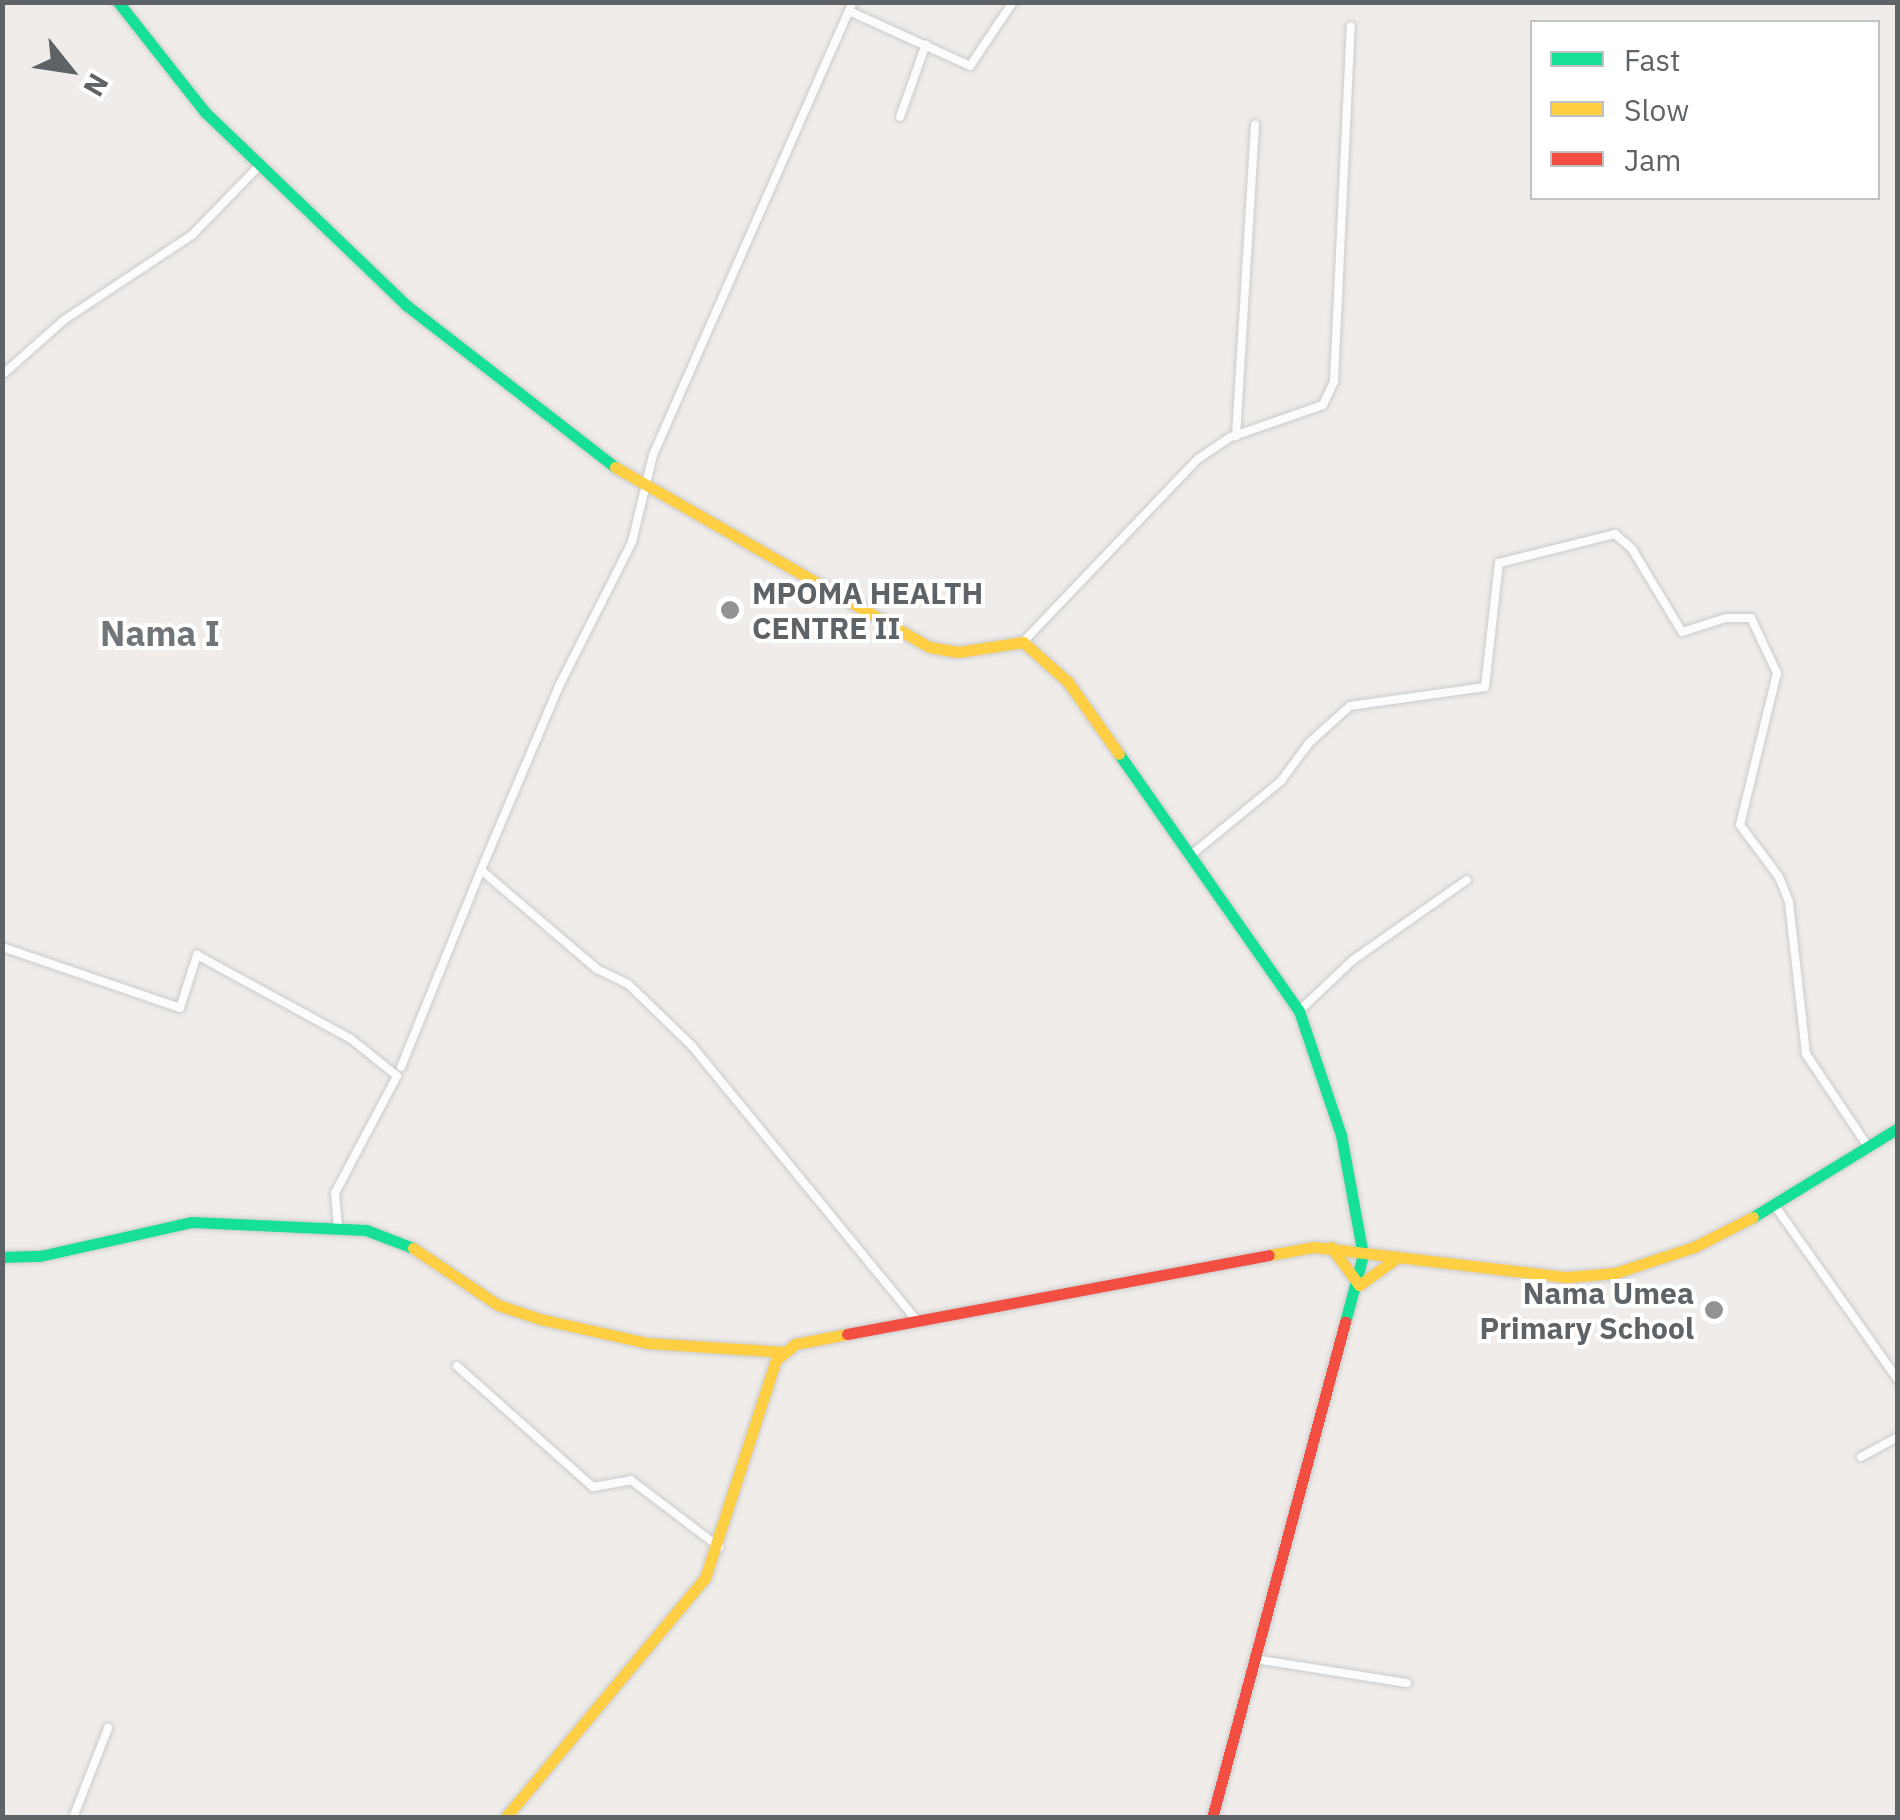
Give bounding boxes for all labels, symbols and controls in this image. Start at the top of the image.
north arrow [20,20,120,120]
legend [1530,20,1880,200]
text: Fast [1624,40,1681,79]
text: N [75,67,118,103]
text: Slow [1624,90,1689,129]
text: Jam [1624,140,1682,179]
place label: MPOMA HEALTH CENTRE II [752,575,983,646]
marker: MPOMA HEALTH CENTRE II [717,597,743,623]
district label: Nama I [100,612,220,654]
place label: Nama Umea Primary School [1480,1275,1694,1346]
marker: Nama Umea Primary School [1703,1299,1725,1321]

